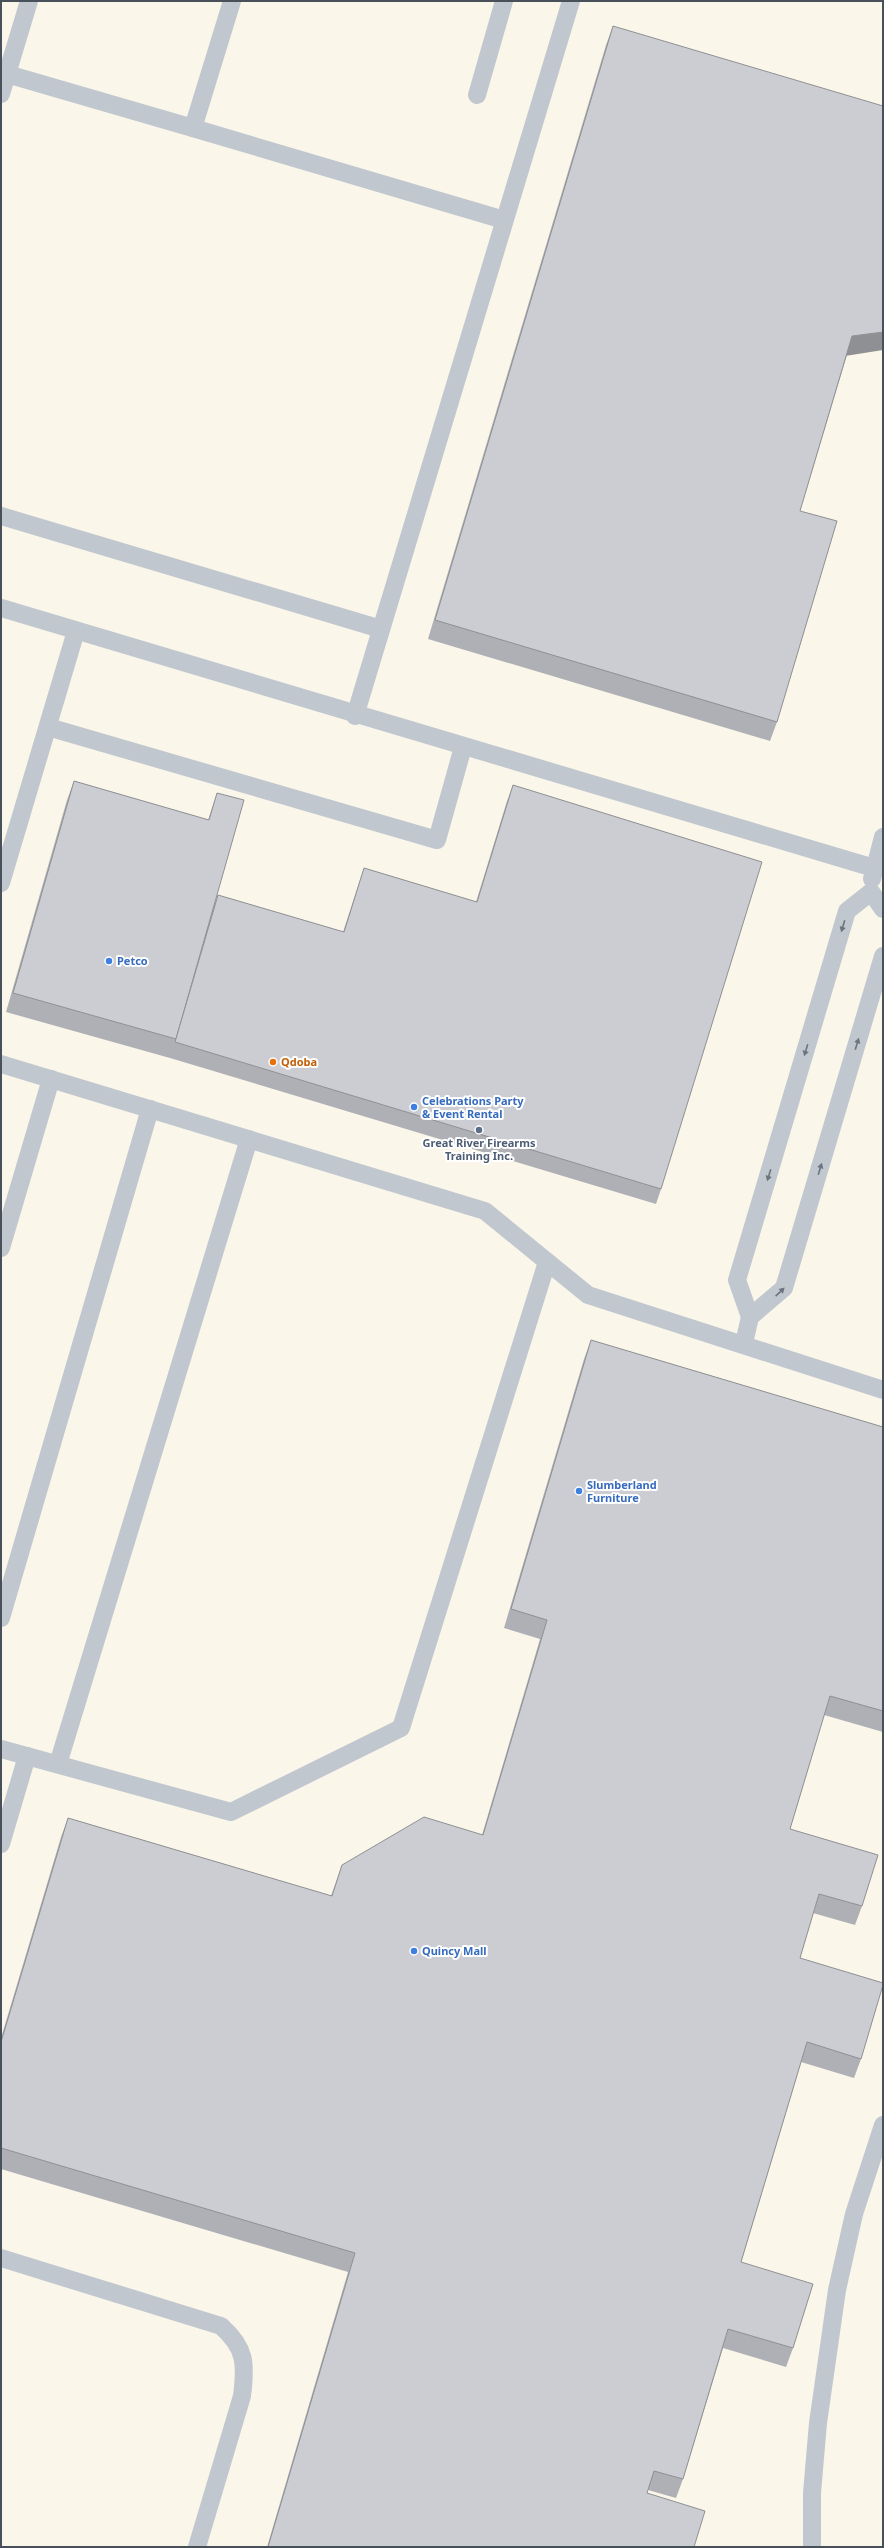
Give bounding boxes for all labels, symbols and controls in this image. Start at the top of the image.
one-way arrow [840,920,846,932]
place label: Petco [117,953,148,968]
marker: Petco [104,956,114,966]
one-way arrow [854,1038,860,1050]
one-way arrow [803,1045,809,1057]
place label: Qdoba [281,1054,317,1069]
marker: Qdoba [268,1057,278,1067]
place label: Celebrations Party & Event Rental [422,1093,524,1121]
marker: Celebrations Party & Event Rental [409,1102,419,1112]
marker: Great River Firearms Training Inc. [474,1125,484,1135]
place label: Great River Firearms Training Inc. [423,1135,536,1163]
one-way arrow [817,1163,823,1175]
one-way arrow [766,1169,772,1181]
one-way arrow [775,1287,785,1296]
place label: Slumberland Furniture [587,1477,657,1505]
marker: Slumberland Furniture [574,1486,584,1496]
place label: Quincy Mall [422,1943,487,1958]
marker: Quincy Mall [409,1946,419,1956]

